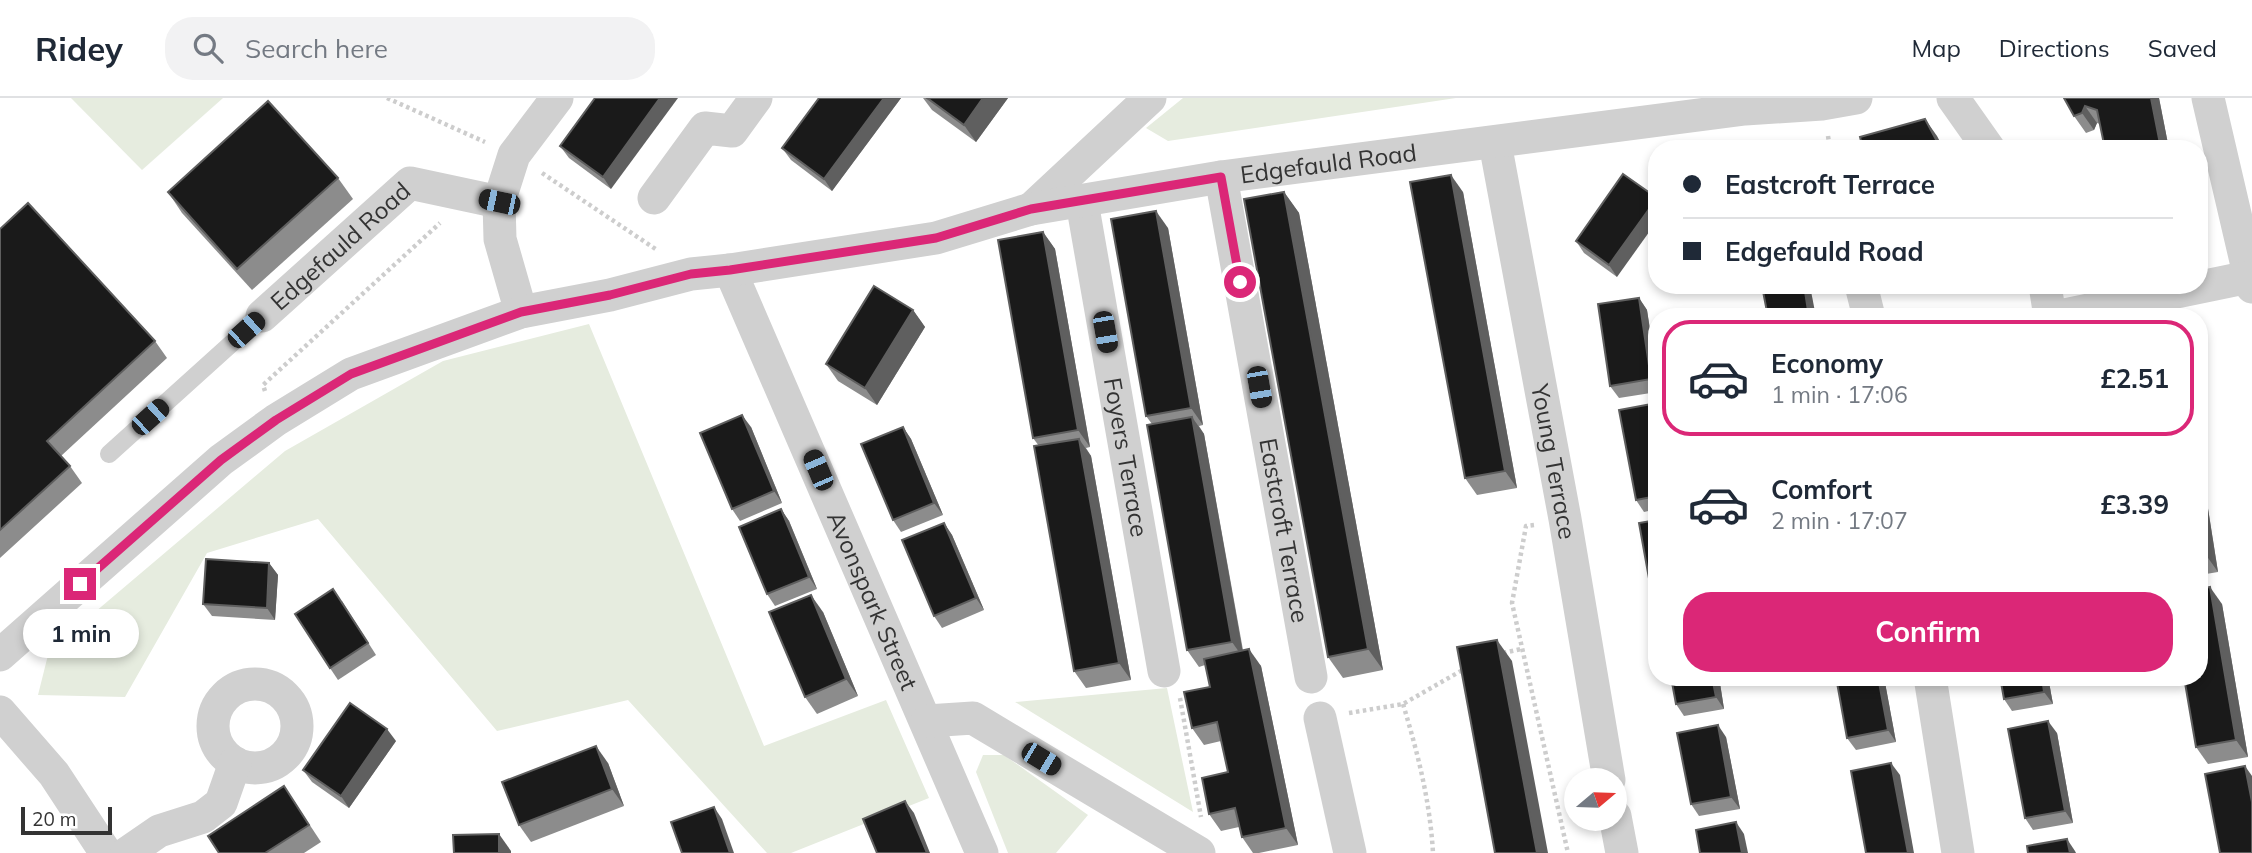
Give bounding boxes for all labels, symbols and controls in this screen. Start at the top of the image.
search box [165,17,655,80]
text: Ridey [35,28,123,69]
icon: search [189,29,227,67]
text: Search here [245,32,388,65]
text: Map [1911,33,1961,63]
text: Directions [1999,33,2110,63]
text: Saved [2148,33,2217,63]
street label: Edgefauld Road [1239,137,1418,189]
text: Eastcroft Terrace [1725,168,1935,201]
street label: Edgefauld Road [264,175,416,316]
car [477,187,522,217]
text: Edgefauld Road [1725,235,1924,268]
route start [1224,266,1256,298]
car [224,308,269,352]
car [1092,309,1119,355]
icon: car [1687,347,1750,410]
text: Economy [1771,347,1883,380]
text: £2.51 [2100,362,2169,395]
car [1246,364,1273,410]
street label: Foyers Terrace [1098,375,1155,539]
text: 1 min · 17:06 [1771,380,1908,409]
street label: Young Terrace [1525,381,1583,541]
car [128,395,173,439]
street label: Eastcroft Terrace [1253,436,1316,625]
car [801,447,836,493]
icon: car [1687,473,1750,536]
text: Comfort [1771,473,1872,506]
text: £3.39 [2100,488,2169,521]
street label: Avonspark Street [821,506,925,694]
text: 2 min · 17:07 [1771,506,1908,535]
route end [64,568,96,600]
button: Confirm [1683,592,2173,672]
callout: 1 min [22,608,138,658]
text: 1 min [51,619,111,648]
car [1018,739,1065,779]
north arrow [1564,768,1628,831]
map controls [1564,768,1627,831]
scale bar [21,804,112,836]
text: 20 m [32,807,76,831]

